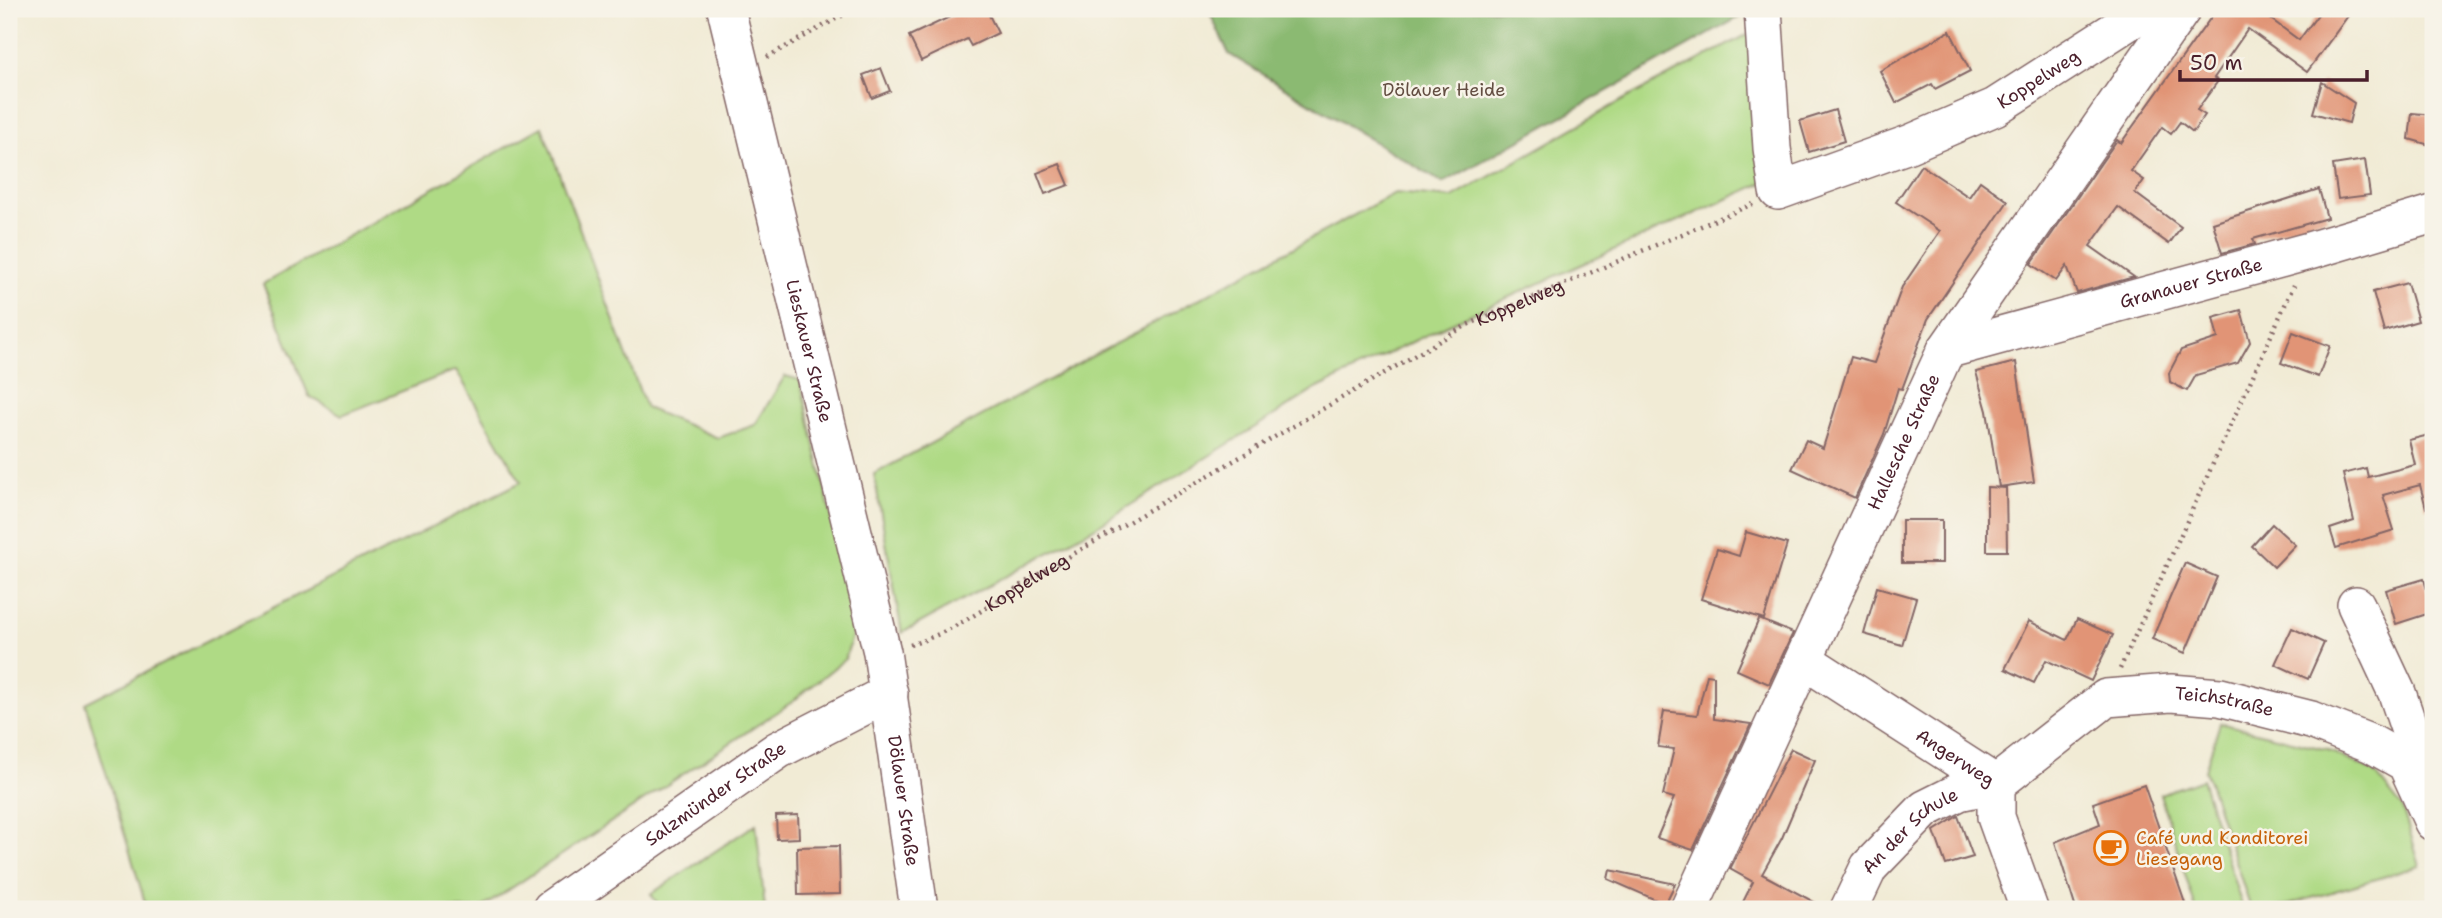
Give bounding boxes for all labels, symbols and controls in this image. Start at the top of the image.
scale bar [2180,38,2367,82]
street label: Koppelweg [1992,44,2084,115]
text: 50 m [2190,49,2243,77]
park label: Dölauer Heide [1382,78,1506,102]
street label: Granauer Straße [2117,252,2265,314]
street label: Koppelweg [1472,273,1567,332]
street label: Lieskauer Straße [780,277,838,425]
street label: Hallesche Straße [1862,370,1945,514]
street label: Koppelweg [981,548,1073,617]
street label: Teichstraße [2174,681,2276,722]
street label: Angerweg [1911,723,1999,792]
street label: Dölauer Straße [882,734,925,868]
street label: Salzmünder Straße [640,736,790,851]
street label: An der Schule [1857,782,1962,879]
place label: Café und Konditorei Liesegang [2136,826,2308,871]
cafe icon: Café und Konditorei Liesegang [2092,829,2130,867]

